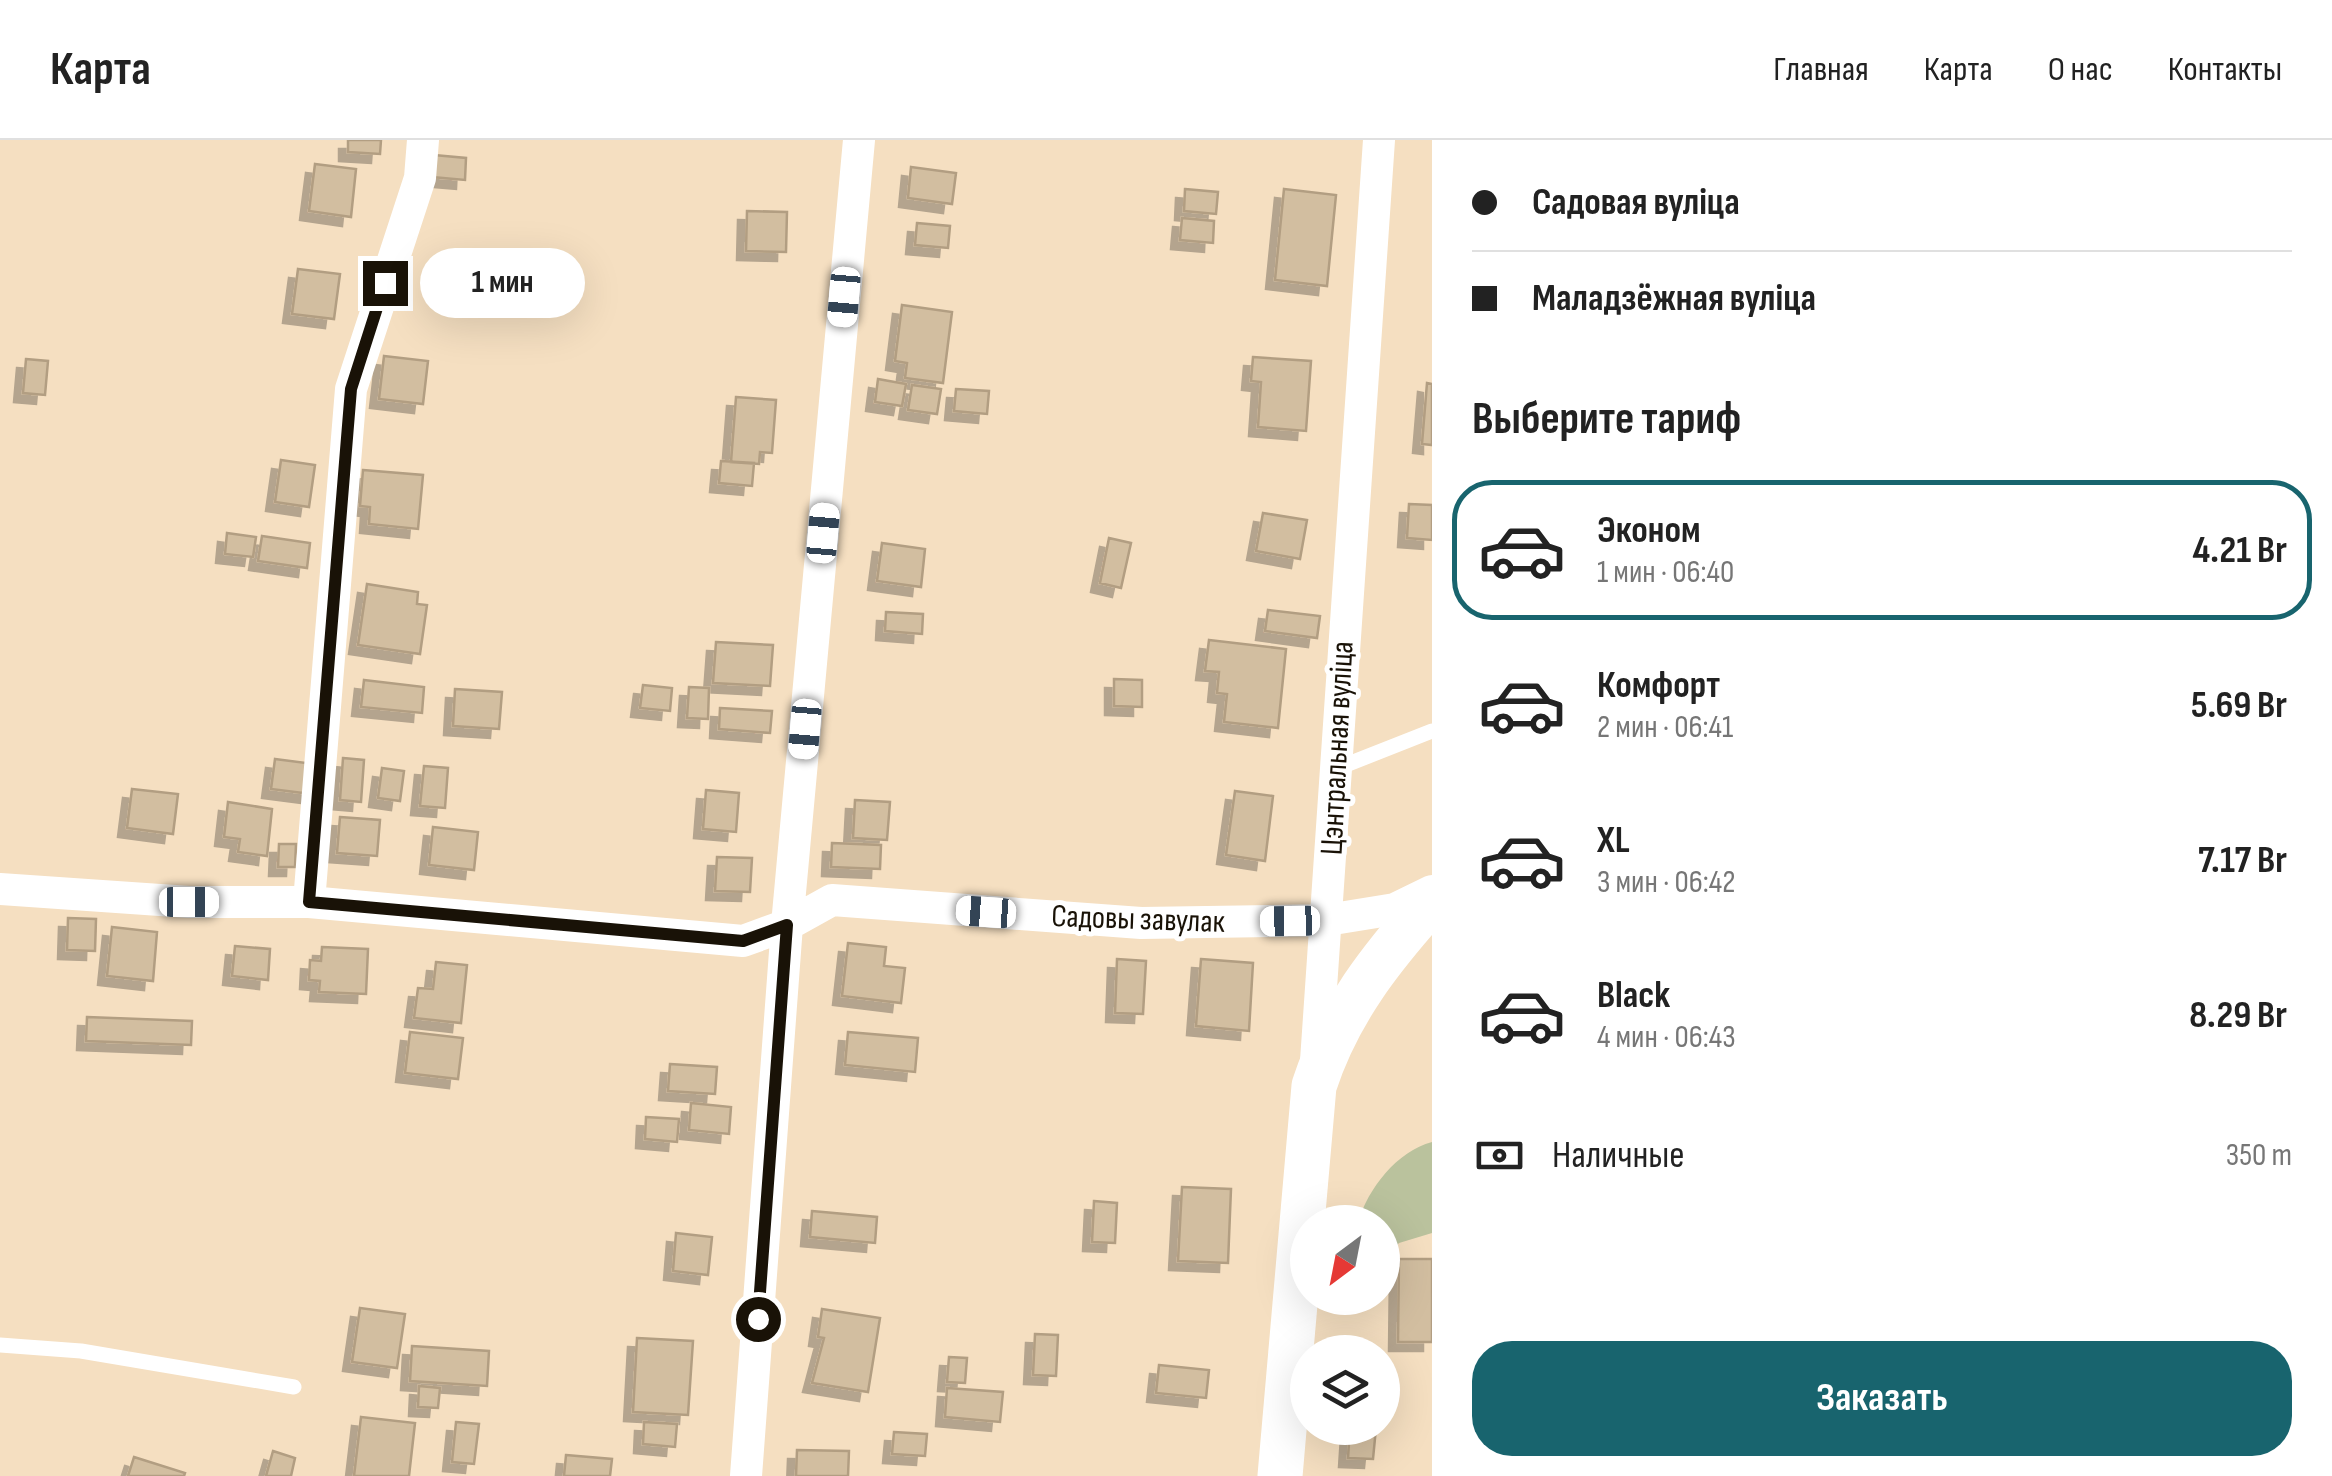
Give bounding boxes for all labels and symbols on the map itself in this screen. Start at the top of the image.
callout: 1 мин [420,248,585,318]
route end [363,261,408,306]
car [826,266,862,328]
car [805,502,841,564]
street label: Цэнтральная вуліца [1312,640,1363,856]
car [787,698,823,760]
car [159,887,219,917]
car [955,895,1017,929]
street label: Садовы завулак [1051,897,1226,942]
car [1260,905,1320,937]
north arrow [1290,1205,1400,1315]
route start [736,1297,781,1342]

